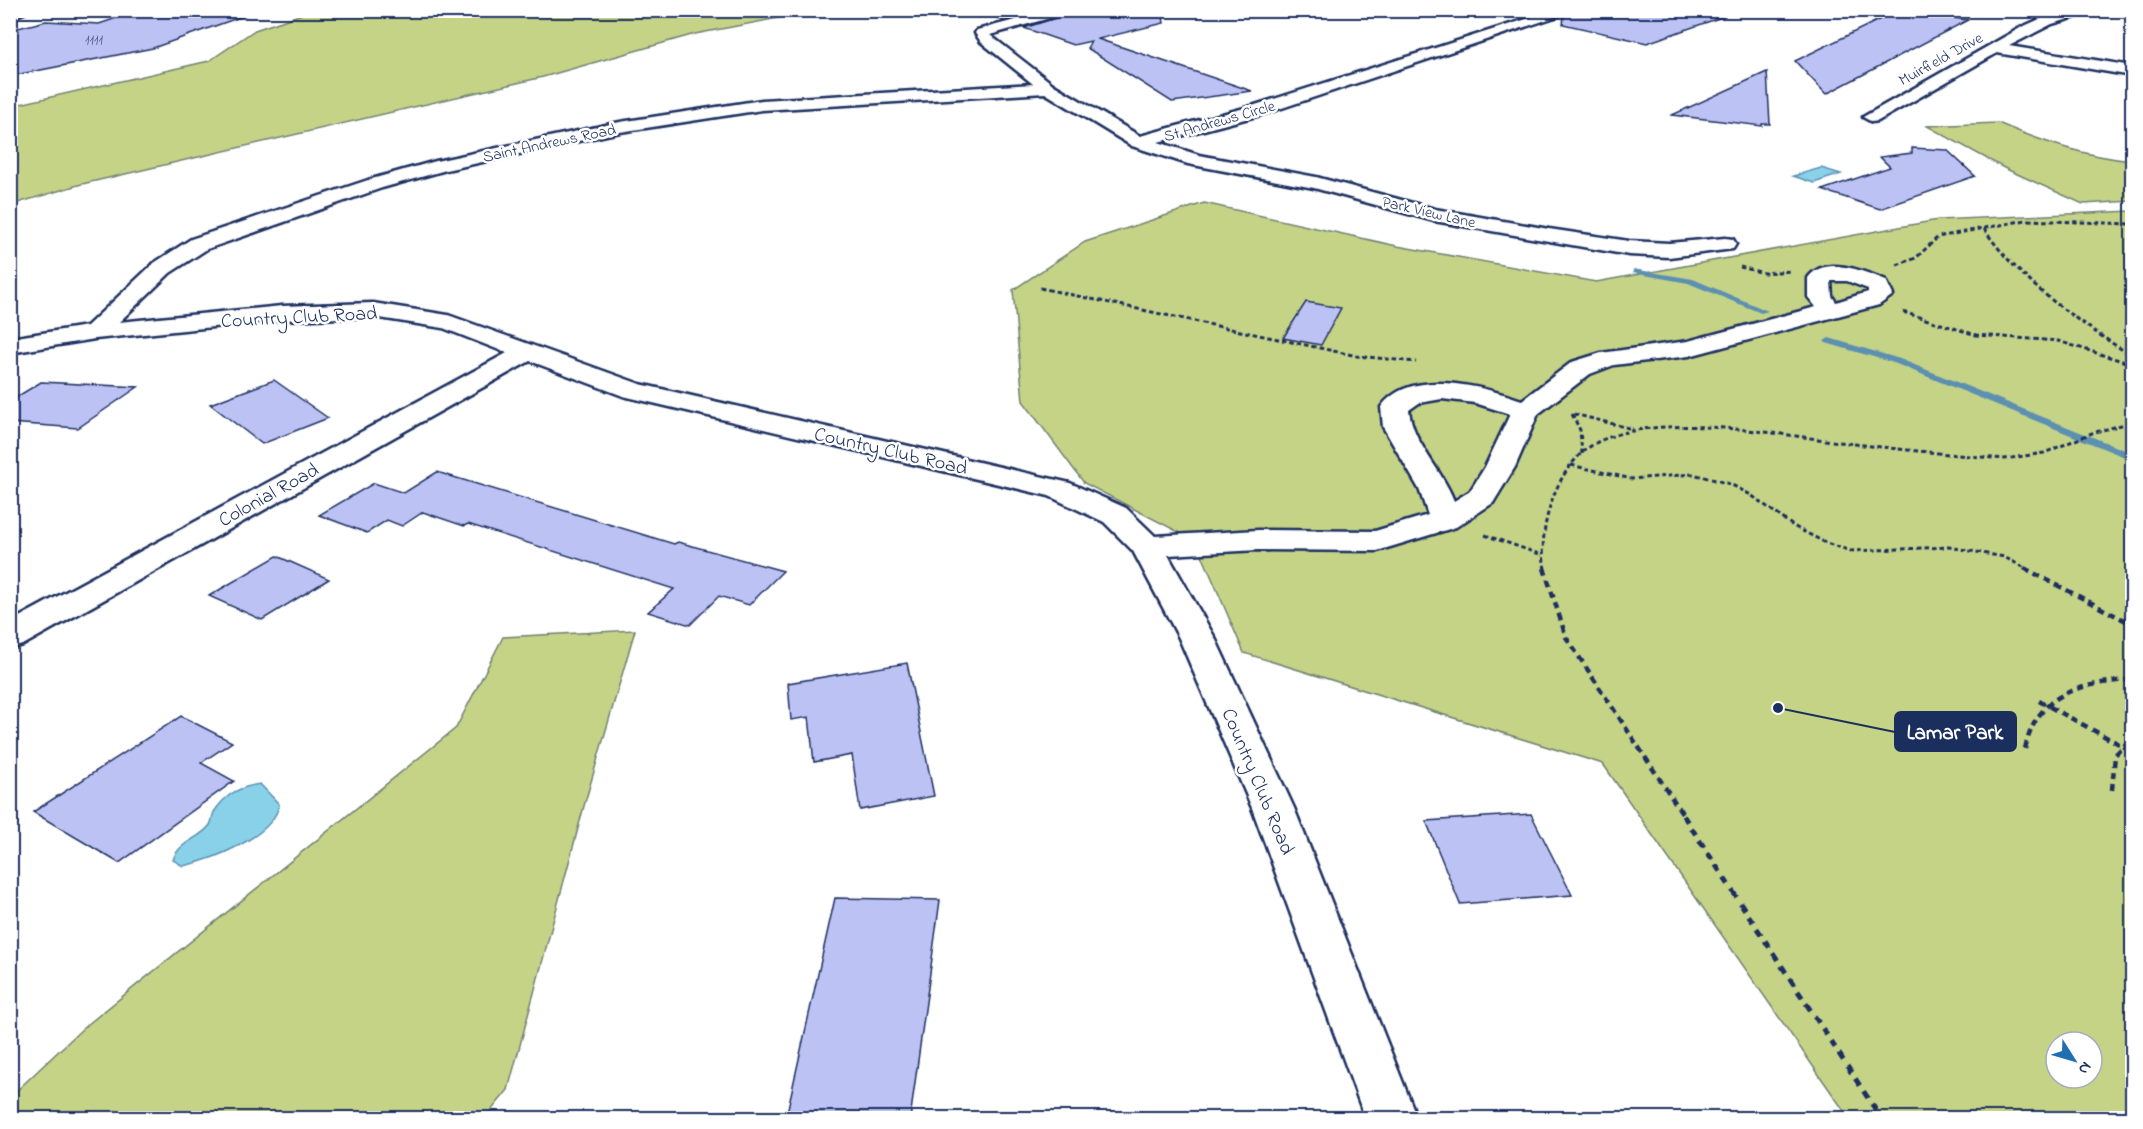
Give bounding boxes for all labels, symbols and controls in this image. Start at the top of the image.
street label: Muirfield Drive [1894,26,1988,93]
house number: 1111 [85,30,103,51]
street label: St Andrews Circle [1161,94,1279,149]
street label: Saint Andrews Road [481,118,618,170]
street label: Park View Lane [1379,191,1479,236]
street label: Country Club Road [220,300,378,337]
street label: Country Club Road [811,421,970,484]
street label: Colonial Road [214,457,325,536]
street label: Country Club Road [1213,704,1301,860]
callout: Lamar Park [1895,712,2016,751]
text: Lamar Park [1907,719,2004,749]
north arrow [2044,1030,2104,1090]
text: N [2071,1056,2097,1080]

